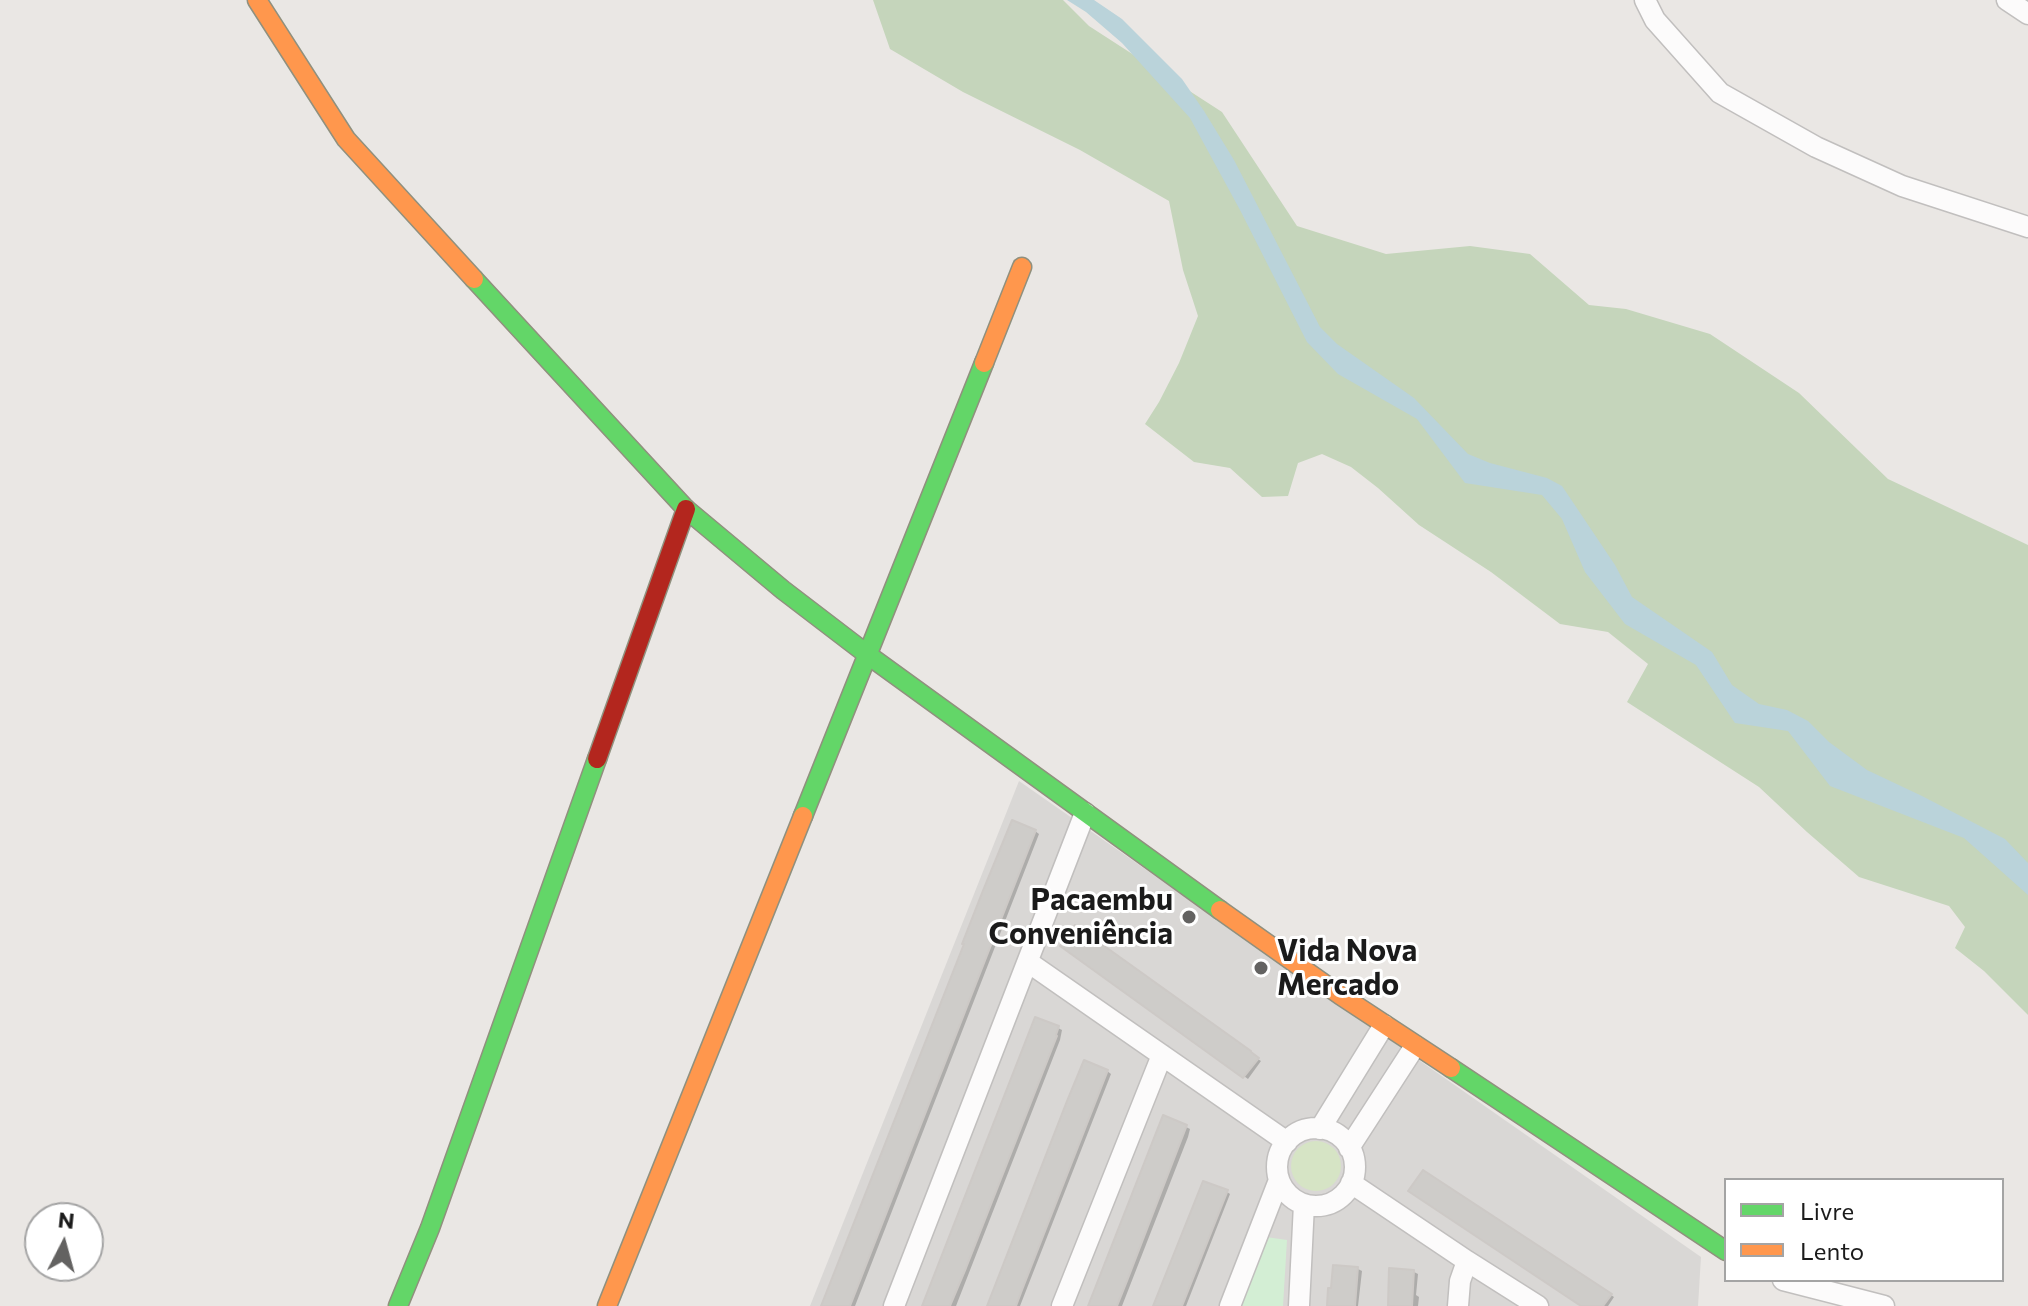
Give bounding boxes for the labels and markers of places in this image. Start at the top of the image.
place label: Pacaembu Conveniência [989,882,1173,952]
marker: Pacaembu Conveniência [1180,908,1198,926]
place label: Vida Nova Mercado [1277,933,1417,1004]
marker: Vida Nova Mercado [1252,959,1270,977]

